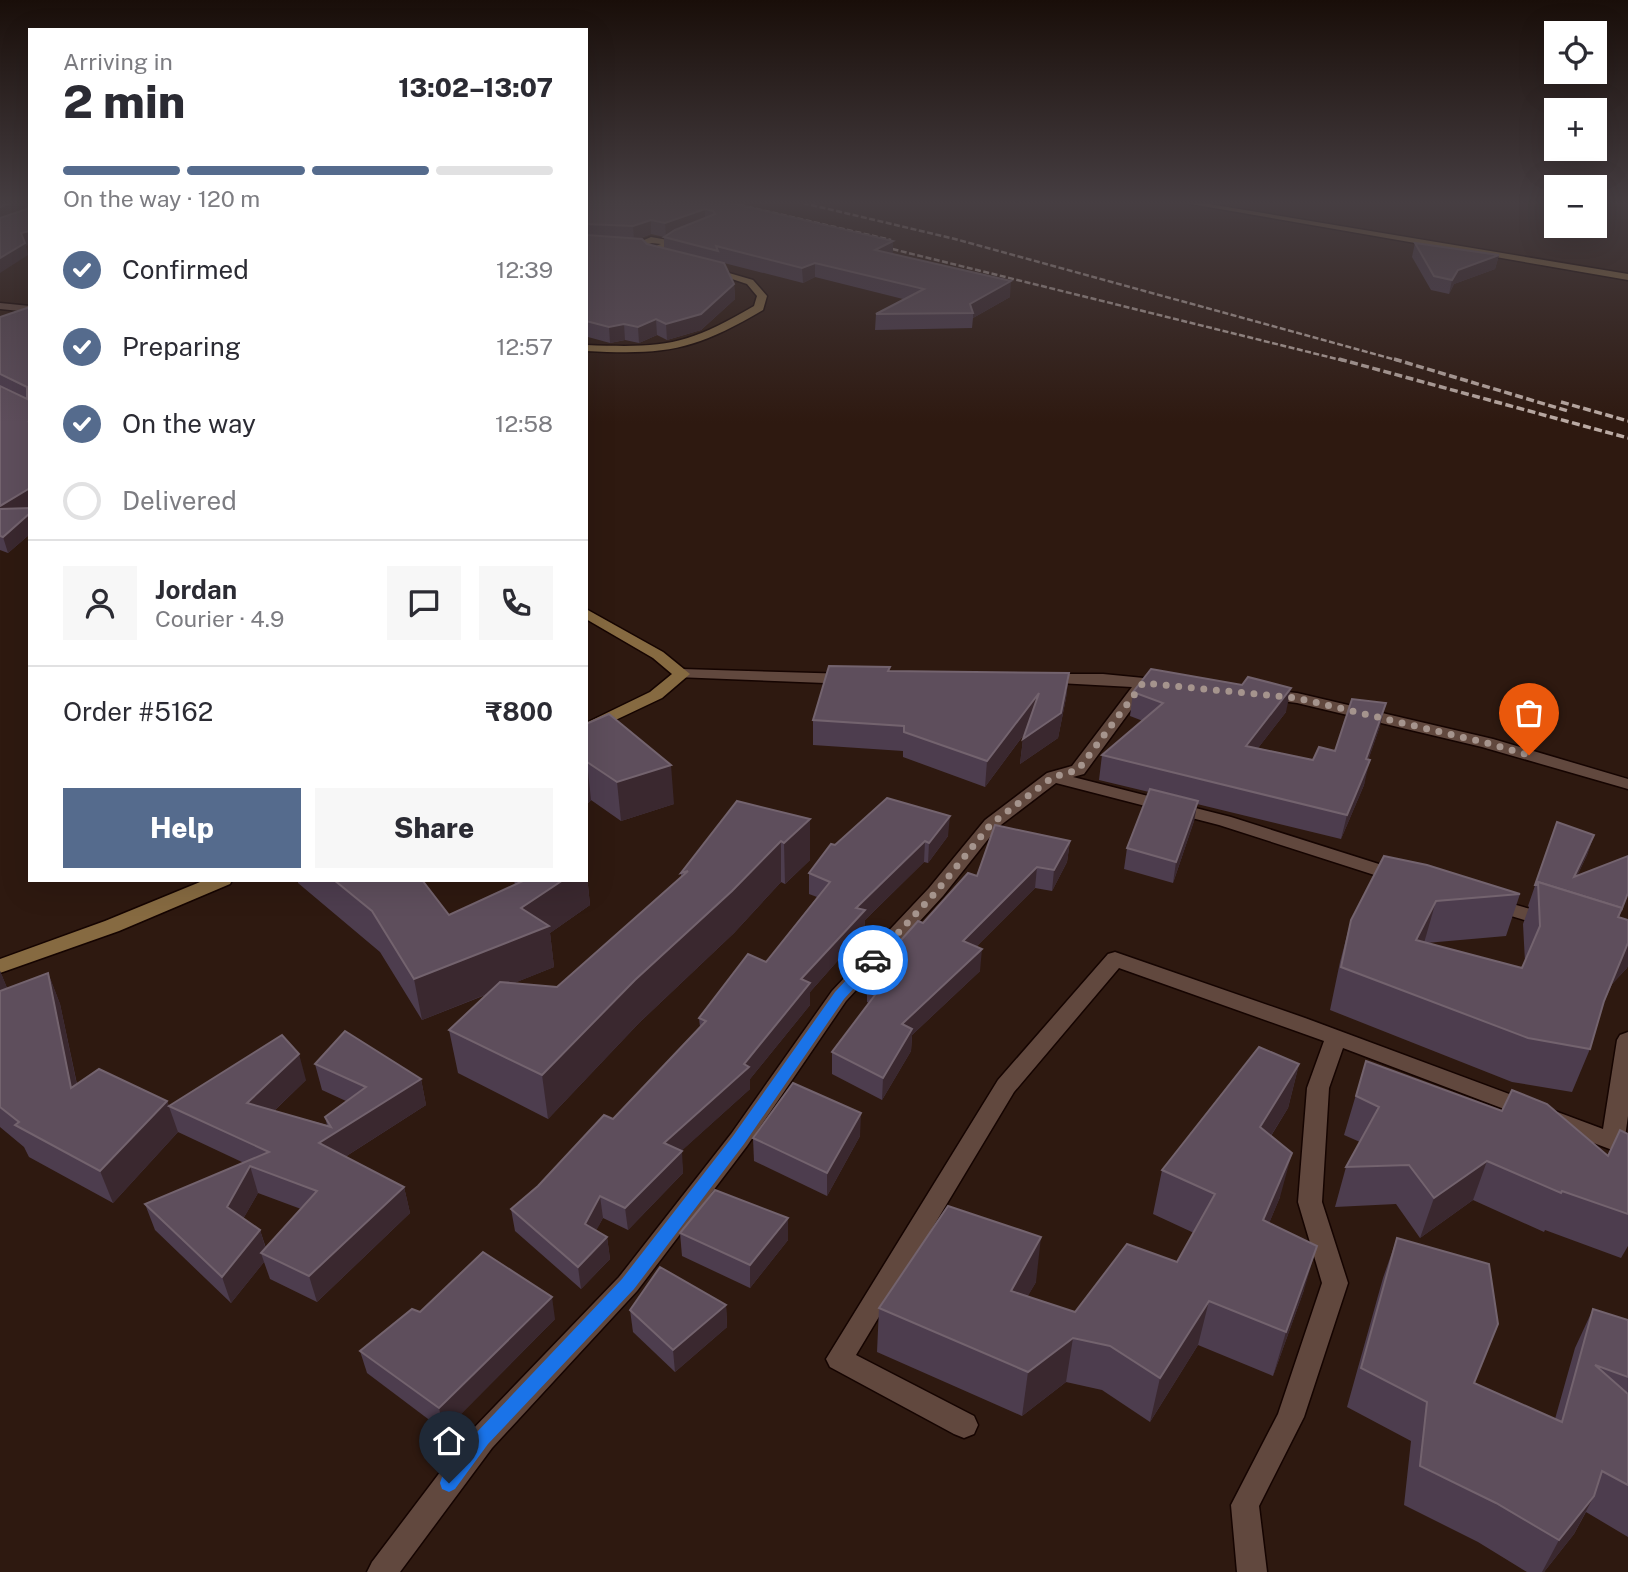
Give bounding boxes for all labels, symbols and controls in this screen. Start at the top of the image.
map controls [1544,21,1607,238]
button: locate [1544,21,1607,84]
text: Arriving in [63,48,173,75]
text: 13:02–13:07 [398,72,553,103]
text: 2 min [63,74,185,128]
button: + [1544,98,1607,161]
button: − [1544,175,1607,238]
text: On the way · 120 m [63,185,260,212]
icon: check [63,251,101,289]
text: Confirmed [122,254,249,285]
text: 12:39 [496,256,553,283]
icon: check [63,328,101,366]
text: Preparing [122,331,241,362]
text: 12:57 [496,333,553,360]
icon: check [63,405,101,443]
text: On the way [122,408,256,439]
text: 12:58 [495,410,553,437]
text: Delivered [122,485,237,516]
button: person [63,566,137,640]
button: chat [387,566,461,640]
button: phone [479,566,553,640]
text: Jordan [155,574,237,605]
text: Courier · 4.9 [155,605,284,632]
pin [1499,683,1559,755]
icon: bag [1510,694,1548,732]
text: Order #5162 [63,696,213,727]
text: ₹800 [485,696,553,727]
button: Help [63,788,301,868]
button: Share [315,788,553,868]
courier [838,925,908,995]
icon: car [854,941,892,979]
pin [419,1411,479,1483]
icon: home [430,1422,468,1460]

